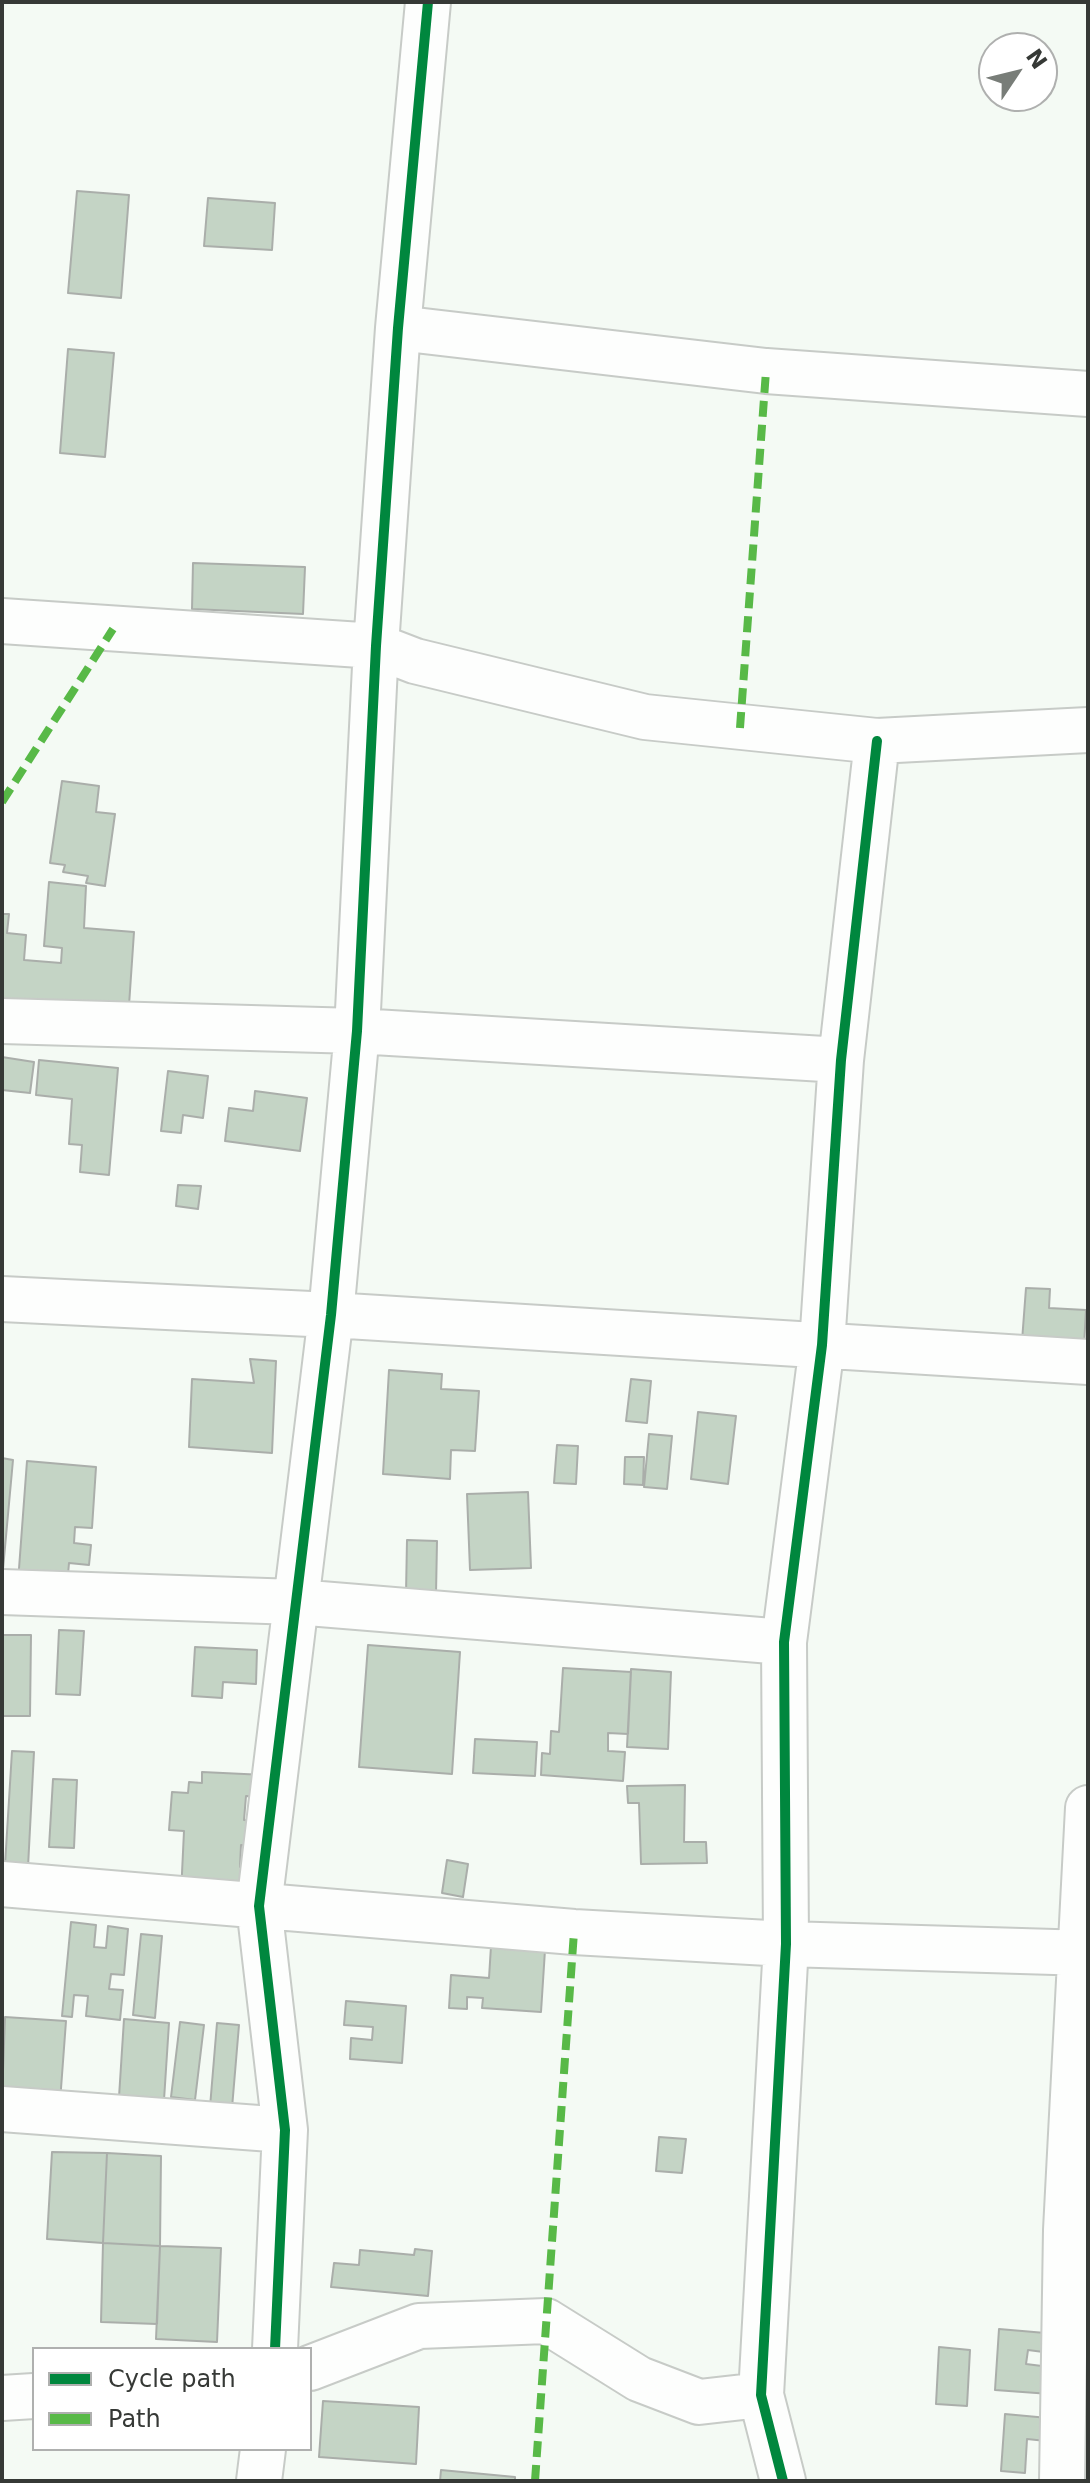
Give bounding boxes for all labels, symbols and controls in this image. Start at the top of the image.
north arrow [978,32,1058,112]
text: N [1021,44,1052,74]
legend [32,2347,312,2451]
text: Cycle path [108,2365,236,2393]
text: Path [108,2405,161,2433]

